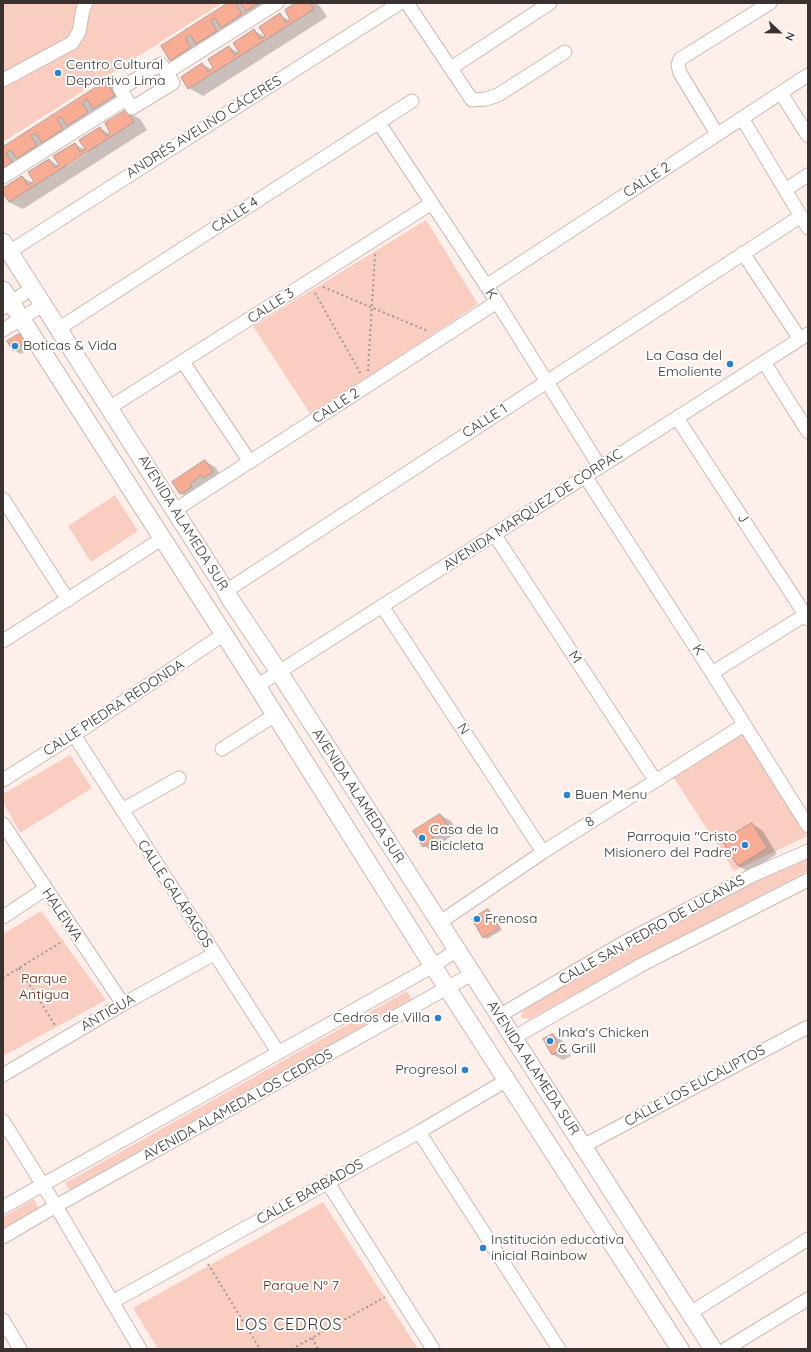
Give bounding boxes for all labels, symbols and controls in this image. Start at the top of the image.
north arrow [759,12,799,52]
text: N [782,30,798,43]
place label: Centro Cultural Deportivo Lima [66,57,165,90]
marker: Centro Cultural Deportivo Lima [53,68,63,78]
street label: ANDRÉS AVELINO CÁCERES [123,72,285,182]
street label: CALLE 2 [620,159,674,201]
street label: CALLE 4 [209,194,261,236]
street label: CALLE 3 [245,285,297,327]
street label: K [481,285,501,303]
place label: Boticas & Vida [23,338,117,354]
marker: Boticas & Vida [10,341,20,351]
place label: La Casa del Emoliente [646,348,722,380]
marker: La Casa del Emoliente [725,359,735,369]
street label: CALLE 2 [309,385,363,427]
street label: CALLE 1 [459,400,511,442]
street label: AVENIDA MARQUEZ DE CORPAC [440,446,626,574]
street label: AVENIDA ALAMEDA SUR [134,452,232,594]
street label: J [734,510,752,526]
street label: K [688,641,708,659]
street label: M [565,648,585,666]
street label: CALLE PIEDRA REDONDA [41,656,187,760]
street label: N [453,720,473,738]
street label: AVENIDA ALAMEDA SUR [308,726,408,866]
place label: Buen Menu [575,787,647,803]
marker: Buen Menu [562,790,572,800]
street label: 8 [582,813,598,831]
place label: Casa de la Bicicleta [430,822,499,854]
place label: Parroquia "Cristo Misionero del Padre" [604,829,737,862]
marker: Casa de la Bicicleta [417,833,427,843]
street label: CALLE GALÁPAGOS [134,837,216,951]
marker: Parroquia "Cristo Misionero del Padre" [740,840,750,850]
street label: CALLE SAN PEDRO DE LUCANAS [556,872,748,988]
street label: HALEIWA [38,885,86,945]
place label: Frenosa [485,911,537,927]
marker: Frenosa [472,914,482,924]
park label: Parque Antigua [19,971,69,1004]
street label: ANTIGUA [78,991,138,1035]
street label: AVENIDA ALAMEDA SUR [483,998,583,1138]
place label: Cedros de Villa [333,1010,430,1026]
marker: Cedros de Villa [433,1013,443,1023]
place label: Inka's Chicken & Grill [558,1025,649,1058]
marker: Inka's Chicken & Grill [545,1036,555,1046]
street label: CALLE LOS EUCALIPTOS [622,1042,768,1130]
street label: AVENIDA ALAMEDA LOS CEDROS [140,1046,336,1164]
place label: Progresol [395,1062,457,1078]
marker: Progresol [460,1065,470,1075]
street label: CALLE BARBADOS [254,1156,366,1228]
place label: Institución educativa inicial Rainbow [491,1232,624,1264]
marker: Institución educativa inicial Rainbow [478,1243,488,1253]
park label: Parque N° 7 [263,1278,339,1294]
district label: LOS CEDROS [236,1315,342,1335]

